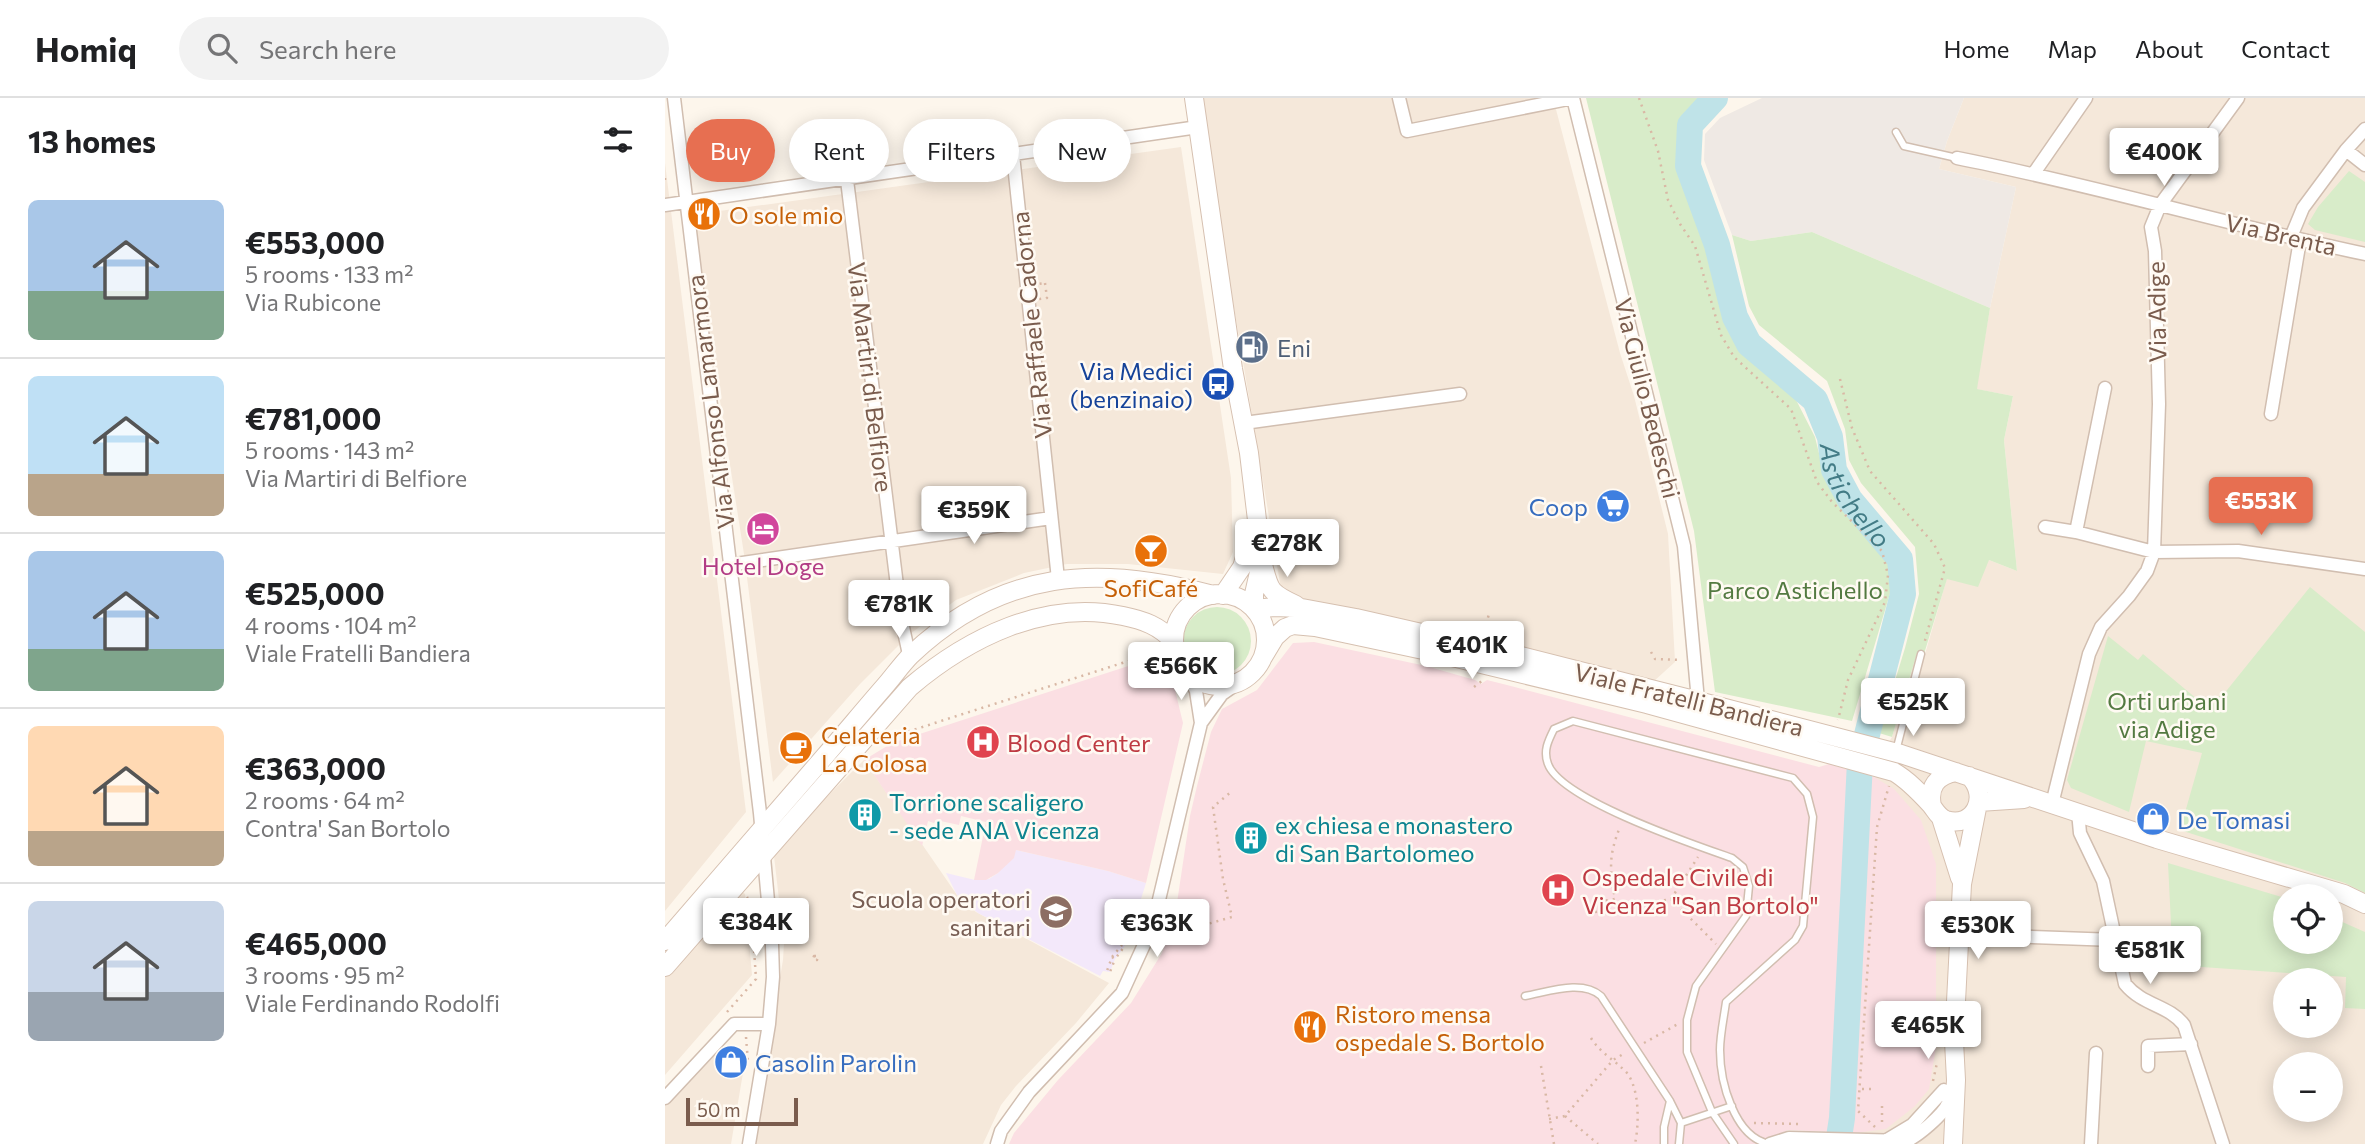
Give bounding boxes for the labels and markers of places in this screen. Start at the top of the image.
pin: €400K [2115,129,2213,188]
restaurant icon: O sole mio [685,195,723,233]
place label: O sole mio [729,200,843,229]
fuel station icon: Eni [1233,328,1271,366]
place label: Eni [1277,333,1311,362]
place label: Via Medici (benzinaio) [1070,356,1193,413]
bus stop icon: Via Medici (benzinaio) [1199,365,1237,403]
pin: €553K [2212,478,2310,537]
pin: €359K [925,486,1023,546]
supermarket icon: Coop [1594,487,1632,525]
place label: Coop [1529,492,1588,521]
hotel icon: Hotel Doge [744,510,782,548]
pin: €278K [1238,519,1336,579]
bar icon: SofiCafé [1132,532,1170,570]
place label: Hotel Doge [702,551,824,580]
place label: SofiCafé [1104,573,1198,602]
pin: €781K [850,580,948,640]
pin: €401K [1423,622,1521,681]
pin: €566K [1132,642,1230,702]
pin: €525K [1864,678,1962,738]
place label: Gelateria La Golosa [821,720,928,777]
hospital icon: Blood Center [964,723,1002,761]
place label: Blood Center [1007,728,1151,757]
cafe icon: Gelateria La Golosa [777,729,815,767]
place label: Torrione scaligero - sede ANA Vicenza [889,787,1100,844]
building icon: Torrione scaligero - sede ANA Vicenza [846,796,884,834]
shop icon: De Tomasi [2134,800,2172,838]
place label: De Tomasi [2177,805,2290,834]
place label: ex chiesa e monastero di San Bartolomeo [1275,810,1513,867]
building icon: ex chiesa e monastero di San Bartolomeo [1232,819,1270,857]
place label: Ospedale Civile di Vicenza "San Bortolo" [1582,862,1819,919]
hospital icon: Ospedale Civile di Vicenza "San Bortolo" [1539,871,1577,909]
place label: Scuola operatori sanitari [851,884,1031,941]
school or university icon: Scuola operatori sanitari [1037,893,1075,931]
pin: €384K [707,898,805,958]
pin: €363K [1108,900,1206,959]
pin: €530K [1929,902,2027,961]
pin: €581K [2101,926,2199,986]
place label: Ristoro mensa ospedale S. Bortolo [1335,999,1545,1056]
pin: €465K [1879,1002,1977,1061]
restaurant icon: Ristoro mensa ospedale S. Bortolo [1291,1008,1329,1046]
shop icon: Casolin Parolin [712,1043,750,1081]
place label: Casolin Parolin [755,1048,917,1077]

